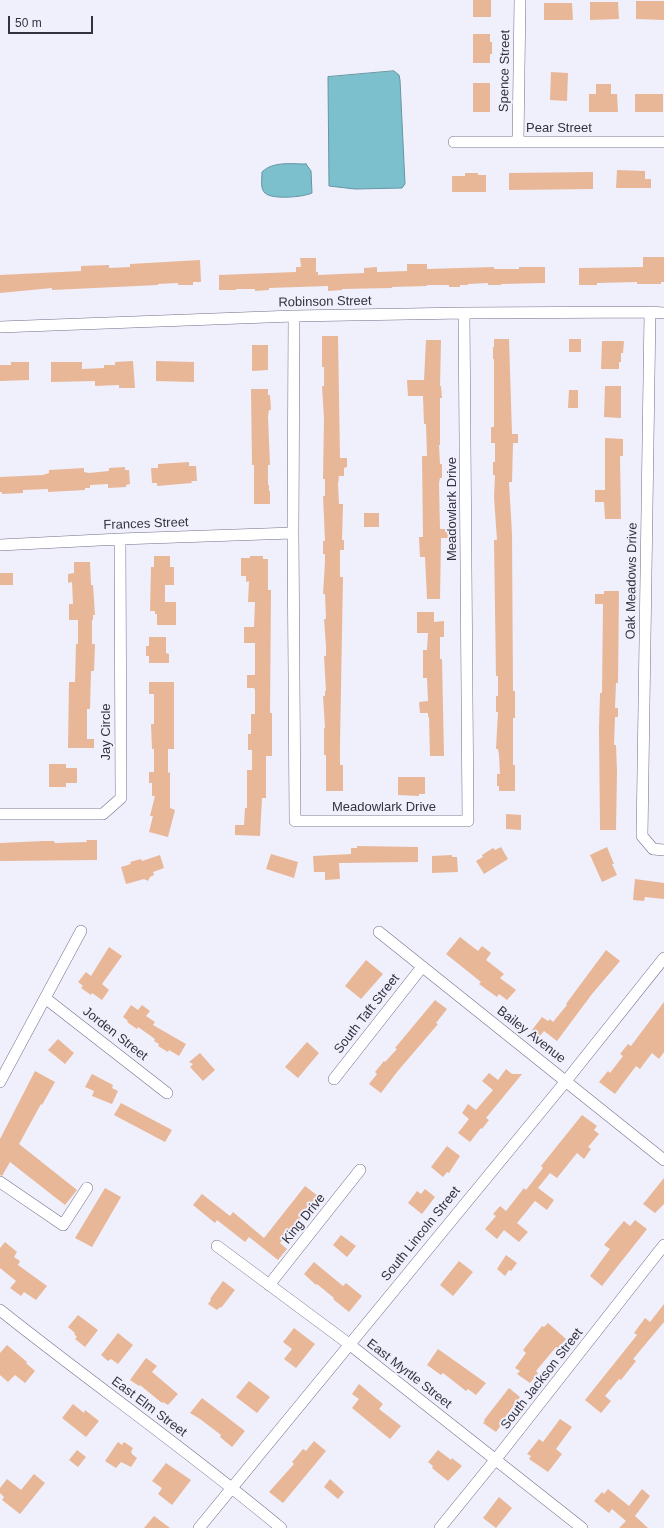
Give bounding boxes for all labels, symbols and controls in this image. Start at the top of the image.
scale bar [10,8,95,34]
text: 50 m [15,16,42,30]
street label: Spence Street [496,30,514,112]
street label: Pear Street [526,120,592,136]
street label: Robinson Street [278,293,372,311]
street label: Meadowlark Drive [444,457,460,561]
street label: Frances Street [103,515,189,533]
street label: Oak Meadows Drive [623,522,641,640]
street label: Jay Circle [98,703,114,761]
street label: Meadowlark Drive [332,799,436,815]
street label: South Taft Street [331,971,403,1057]
street label: Bailey Avenue [494,1003,568,1067]
street label: Jorden Street [79,1004,151,1064]
street label: South Lincoln Street [378,1184,464,1284]
street label: King Drive [279,1191,329,1247]
street label: South Jackson Street [498,1326,586,1432]
street label: East Myrtle Street [363,1336,455,1412]
street label: East Elm Street [108,1374,190,1440]

